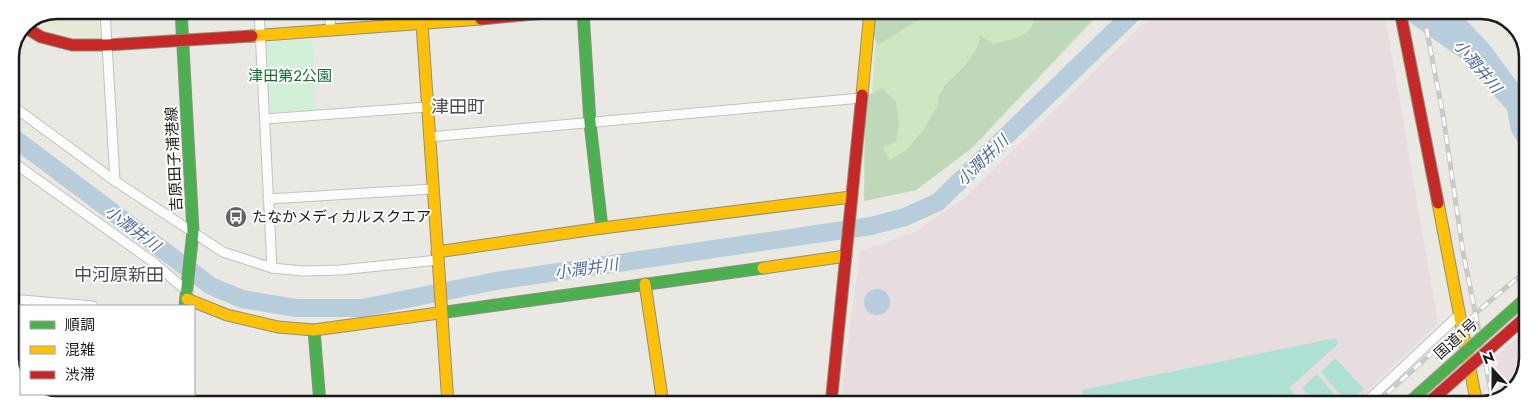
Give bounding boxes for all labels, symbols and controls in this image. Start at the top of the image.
water label: 小潤井川 [1448,34,1508,100]
park label: 津田第２公園 [248,65,332,87]
district label: 津田町 [431,94,485,120]
street label: 吉原田子浦港線 [160,106,188,212]
water label: 小潤井川 [951,128,1015,191]
water label: 小潤井川 [100,200,167,258]
bus stop icon: たなかメディカルスクエア [224,205,248,229]
place label: たなかメディカルスクエア [252,206,431,228]
water label: 小潤井川 [553,252,621,284]
district label: 中河原新田 [74,262,164,288]
legend [20,305,195,395]
text: 順調 [65,314,95,336]
street label: 国道1号 [1429,314,1483,364]
text: 混雑 [65,339,95,361]
north arrow [1468,345,1518,395]
text: N [1480,347,1497,369]
text: 渋滞 [65,364,95,386]

